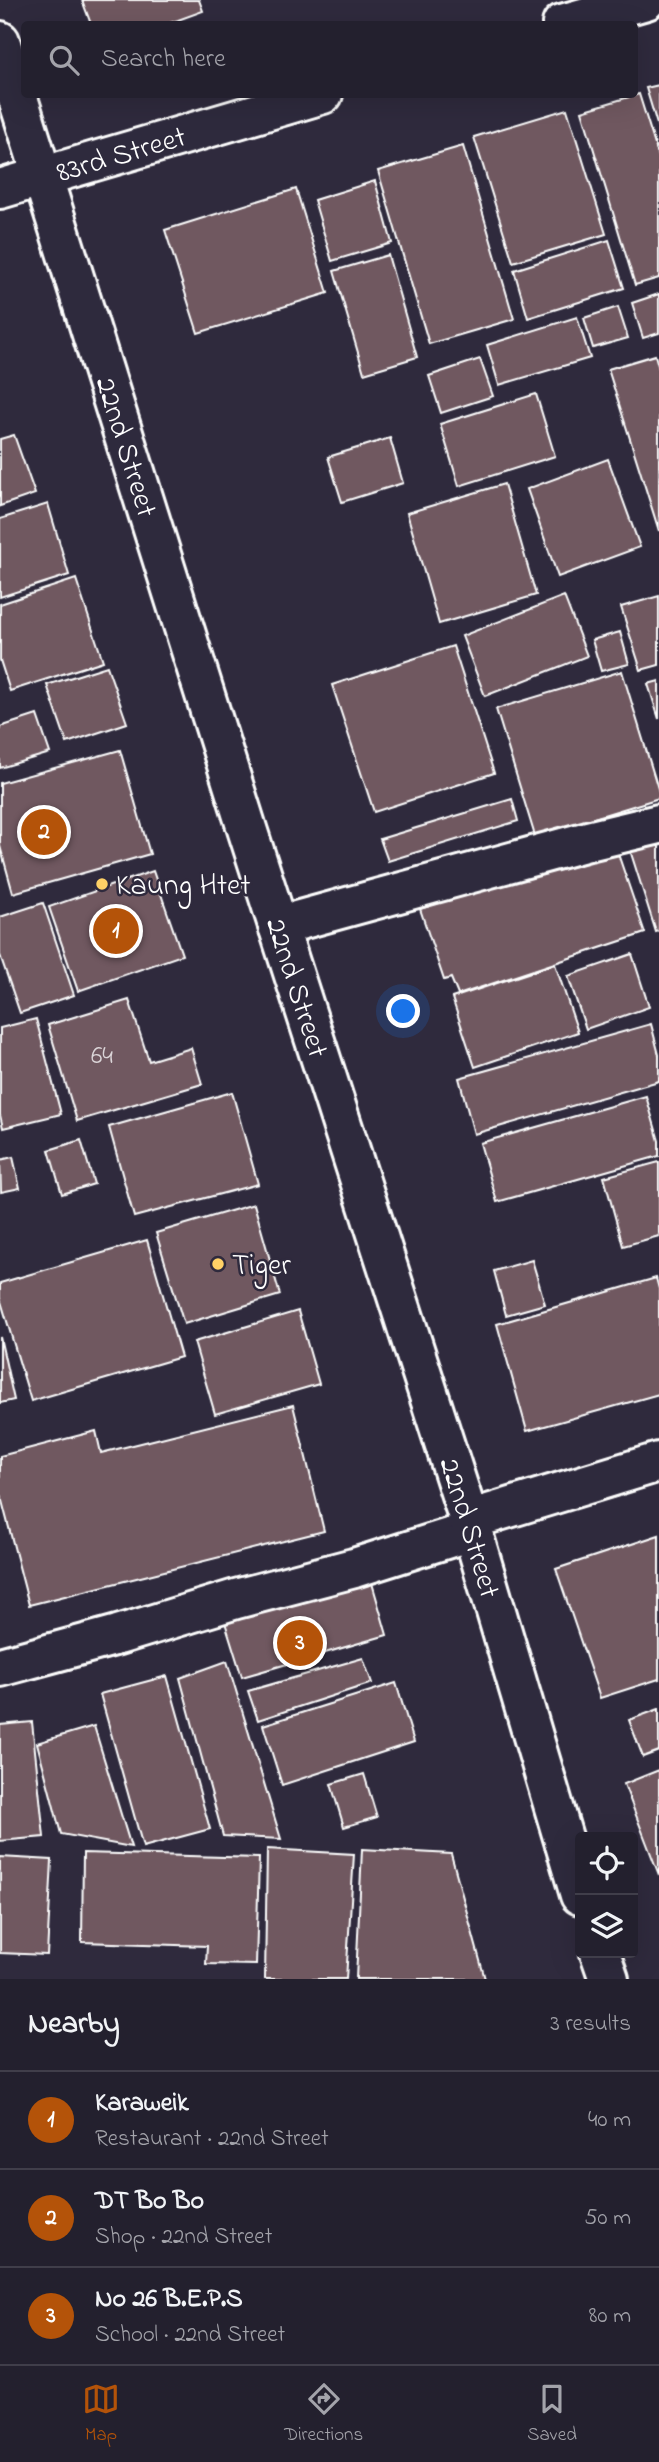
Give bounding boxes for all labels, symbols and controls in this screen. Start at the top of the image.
search box [21,21,638,98]
icon: search [45,41,83,79]
text: Search here [101,41,226,79]
street label: 83rd Street [52,116,192,196]
street label: 22nd Street [82,372,167,523]
pin: 2 [21,806,67,858]
place label: Kaung Htet [116,865,251,909]
marker: Kaung Htet [94,876,110,892]
pin: 1 [93,905,139,957]
street label: 22nd Street [252,913,338,1064]
your location [386,994,420,1028]
house number: 64 [91,1038,113,1076]
place label: Tiger [232,1245,292,1289]
marker: Tiger [210,1256,226,1272]
street label: 22nd Street [425,1452,510,1604]
pin: 3 [277,1617,323,1669]
map controls [575,1832,638,1958]
button: locate [575,1832,638,1895]
button: layers [575,1895,638,1958]
text: Nearby [28,2003,120,2047]
text: 3 results [550,2008,631,2041]
text: Karaweik [95,2085,189,2123]
text: 1 [47,2104,55,2137]
text: 40 m [588,2104,631,2137]
text: Restaurant · 22nd Street [95,2123,329,2156]
text: DT Bo Bo [95,2183,204,2221]
text: 2 [45,2202,57,2235]
text: 50 m [584,2202,631,2235]
text: Shop · 22nd Street [95,2221,272,2254]
text: No 26 B.E.P.S [95,2281,243,2319]
text: 3 [46,2300,56,2333]
text: 80 m [589,2300,631,2333]
text: School · 22nd Street [95,2319,285,2352]
tab: Map [82,2380,120,2449]
tab: Directions [284,2380,363,2449]
tab: Saved [527,2380,577,2449]

